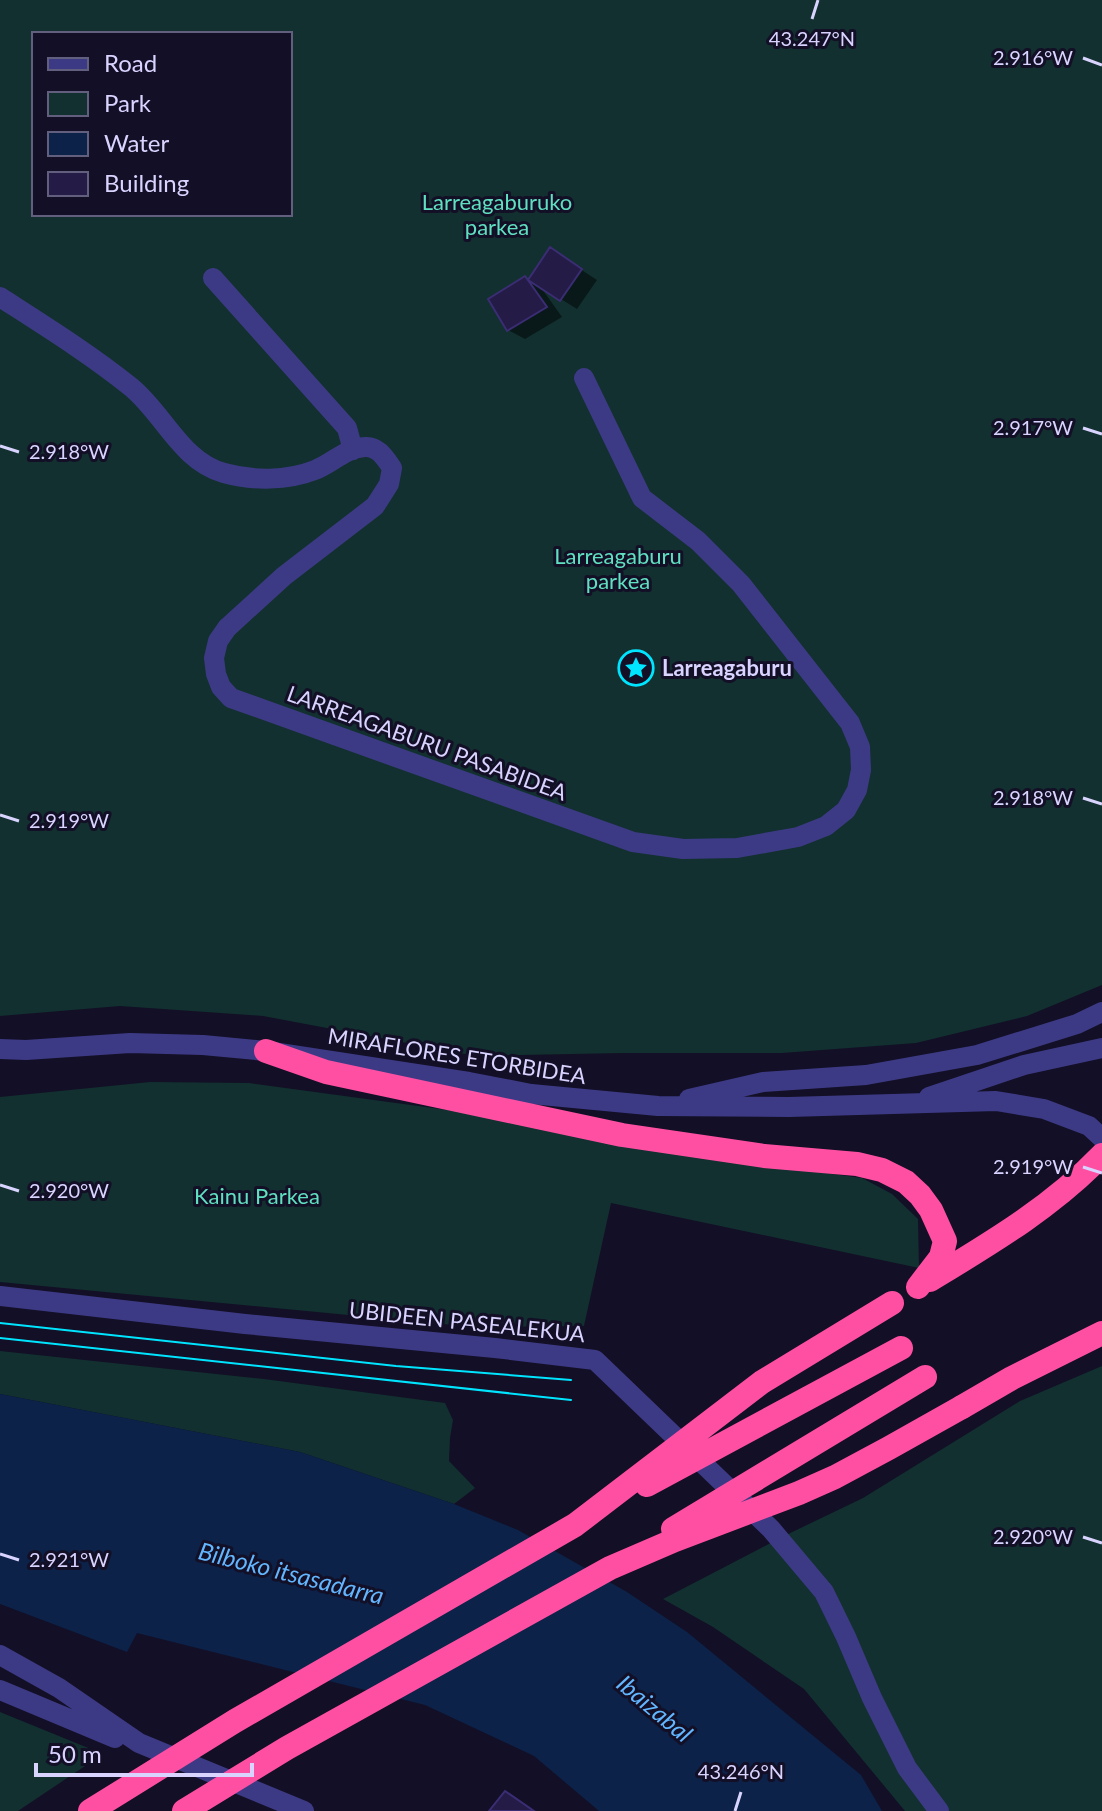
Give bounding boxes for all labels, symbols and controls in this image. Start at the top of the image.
text: 43.247°N [769,26,855,50]
legend [32,32,292,216]
text: 2.916°W [993,45,1073,69]
text: Road [104,48,157,77]
text: Park [104,88,152,117]
text: Water [104,128,169,157]
text: Building [104,168,189,197]
park label: Larreagaburuko parkea [422,188,572,240]
text: 2.917°W [993,415,1073,439]
text: 2.918°W [29,439,109,463]
park label: Larreagaburu parkea [554,542,682,594]
place icon: Larreagaburu [617,649,655,687]
place label: Larreagaburu [662,654,792,681]
street label: LARREAGABURU PASABIDEA [284,679,571,806]
text: 2.918°W [993,785,1073,809]
text: 2.919°W [29,808,109,832]
street label: MIRAFLORES ETORBIDEA [326,1022,588,1089]
text: 2.919°W [993,1154,1073,1178]
text: 2.920°W [29,1178,109,1202]
park label: Kainu Parkea [194,1182,320,1209]
street label: UBIDEEN PASEALEKUA [348,1296,586,1347]
text: 2.920°W [993,1524,1073,1548]
water label: Bilboko itsasadarra [196,1536,387,1610]
text: 2.921°W [29,1547,109,1571]
water label: Ibaizabal [611,1668,699,1748]
scale bar [36,1727,252,1777]
text: 50 m [48,1739,102,1768]
text: 43.246°N [698,1759,784,1783]

